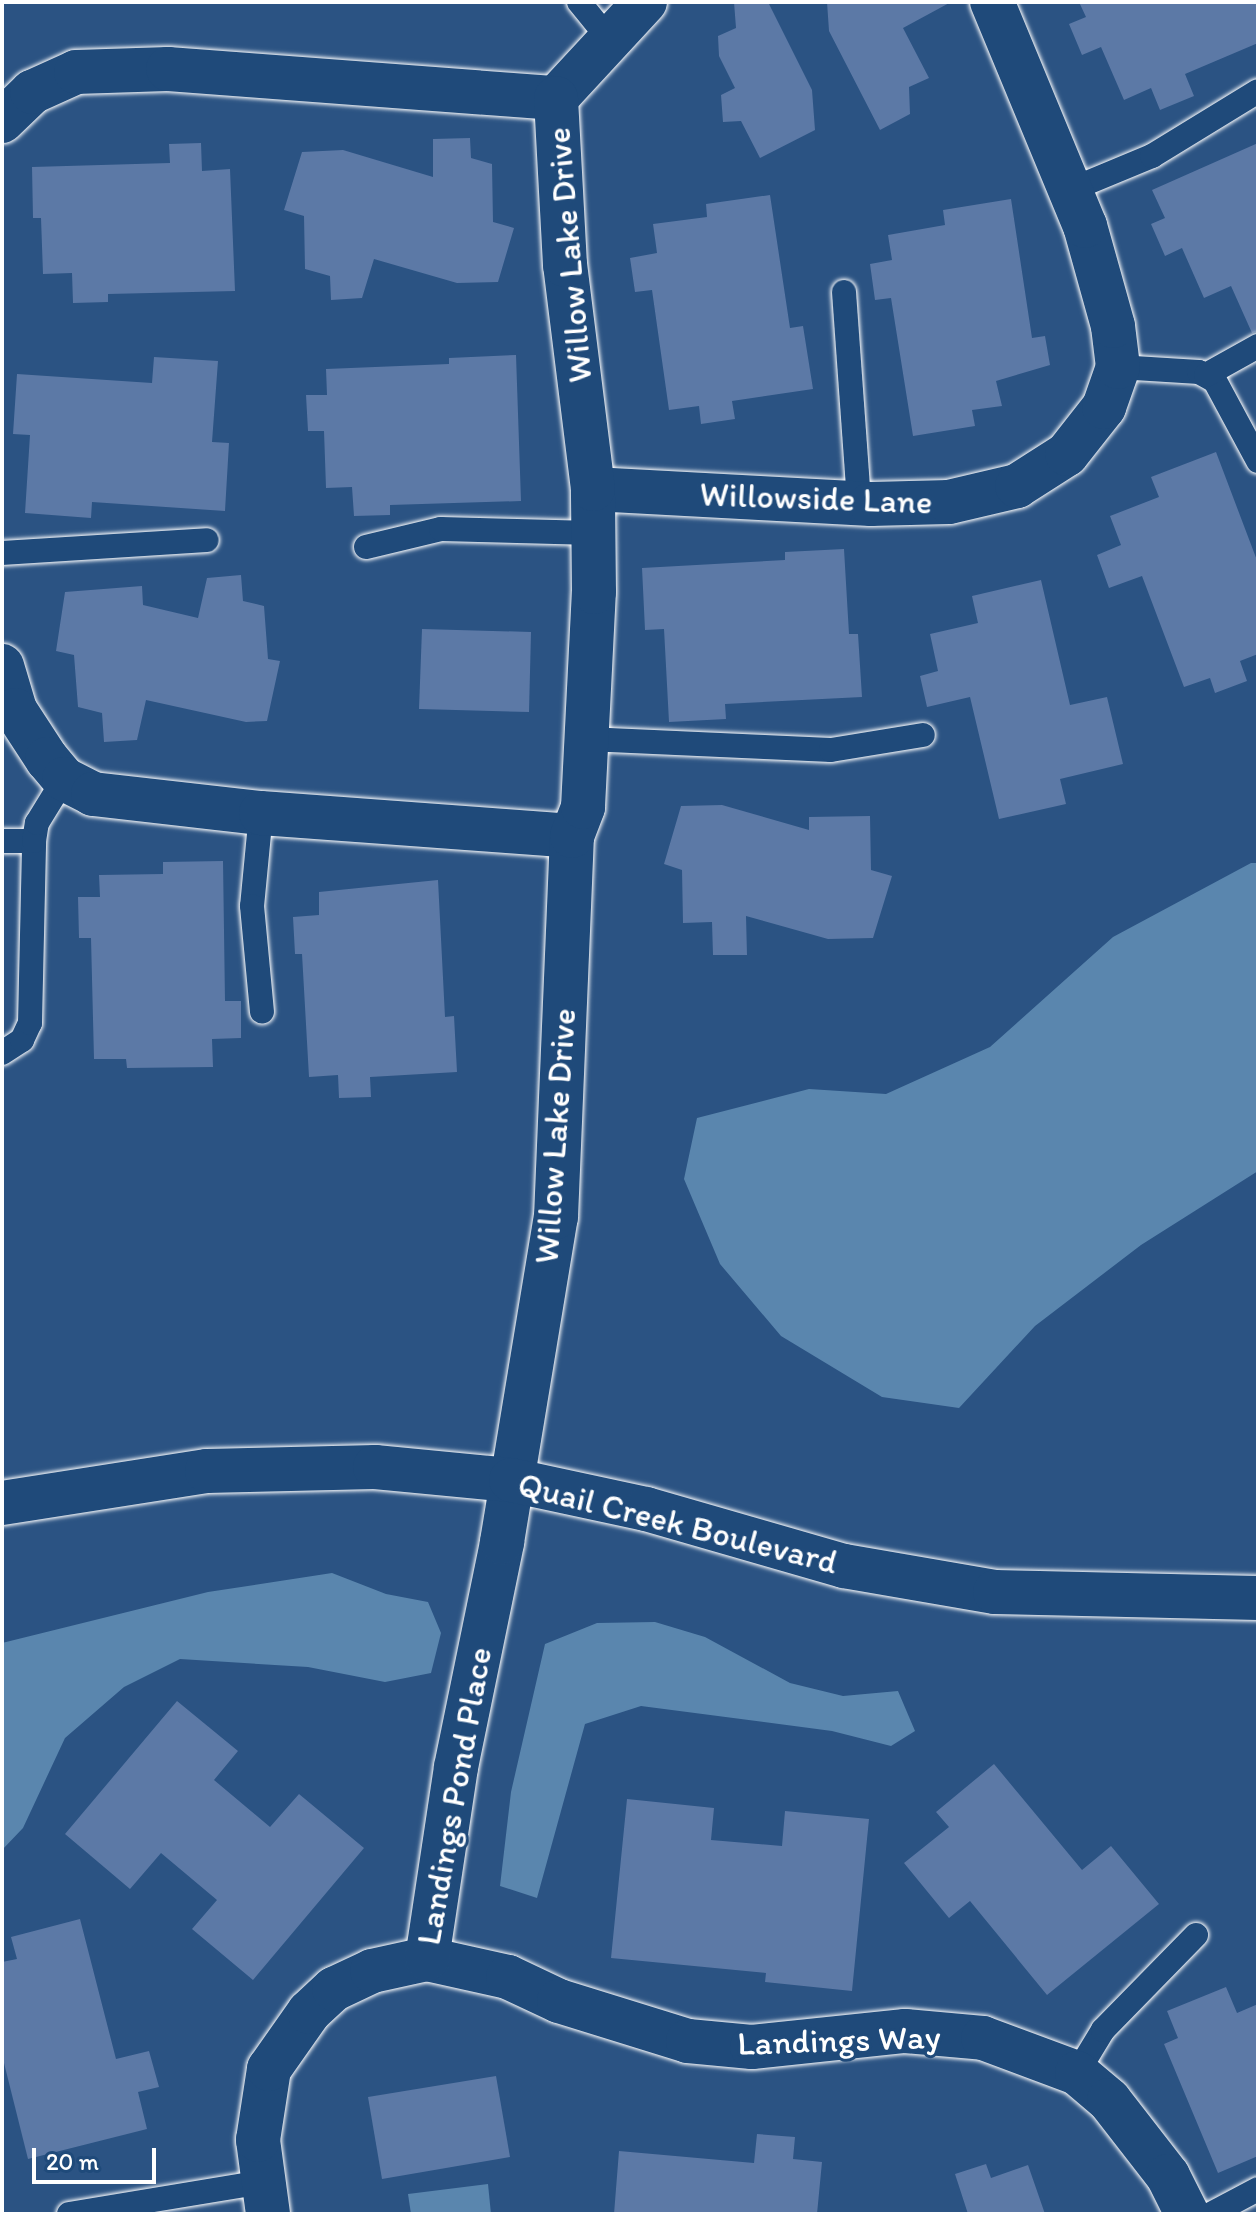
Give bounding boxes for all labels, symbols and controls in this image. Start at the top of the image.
street label: Willow Lake Drive [537,125,601,385]
street label: Willowside Lane [699,474,933,522]
street label: Willow Lake Drive [526,1006,584,1266]
street label: Quail Creek Boulevard [514,1464,842,1582]
street label: Landings Pond Place [408,1645,500,1947]
street label: Landings Way [738,2016,940,2064]
scale bar [36,2132,160,2182]
text: 20 m [46,2147,99,2176]

